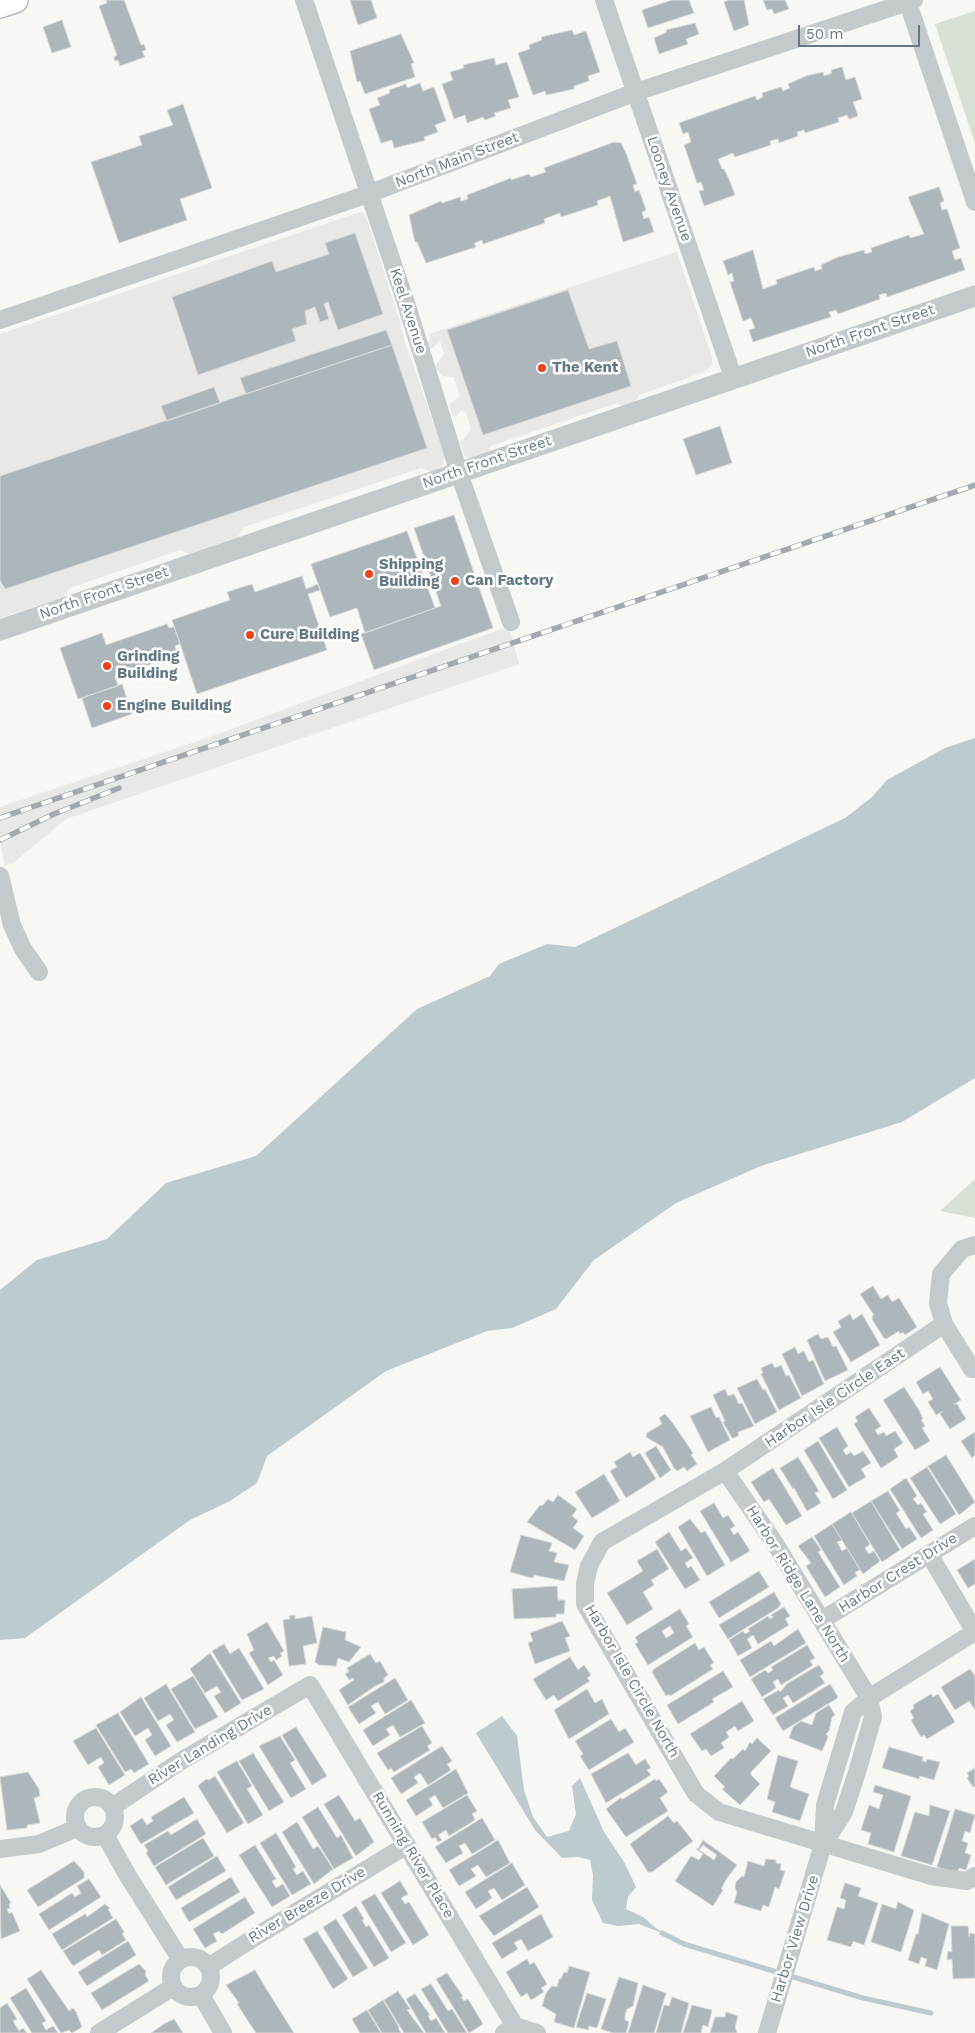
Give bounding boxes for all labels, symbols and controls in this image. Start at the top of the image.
scale bar [800,15,922,47]
text: 50 m [806,25,843,43]
street label: North Main Street [393,128,521,192]
street label: Looney Avenue [643,134,695,244]
street label: Keel Avenue [386,266,430,356]
street label: North Front Street [803,300,937,362]
place label: The Kent [552,359,618,377]
marker: The Kent [536,362,548,374]
street label: North Front Street [420,431,554,493]
place label: Shipping Building [379,556,443,591]
street label: North Front Street [37,562,171,624]
marker: Shipping Building [363,568,375,580]
place label: Can Factory [465,572,554,590]
marker: Can Factory [449,575,461,587]
place label: Cure Building [260,626,359,644]
marker: Cure Building [244,629,256,641]
place label: Grinding Building [117,648,179,683]
marker: Grinding Building [101,660,113,672]
place label: Engine Building [117,697,231,715]
marker: Engine Building [101,700,113,712]
street label: Harbor Isle Circle East [762,1344,908,1452]
street label: Harbor Ridge Lane North [742,1502,854,1666]
street label: Harbor Crest Drive [835,1529,961,1617]
street label: Harbor Isle Circle North [581,1601,683,1761]
street label: River Landing Drive [145,1701,275,1789]
street label: Running River Place [368,1788,458,1922]
street label: River Breeze Drive [245,1863,369,1947]
street label: Harbor View Drive [767,1873,823,2005]

